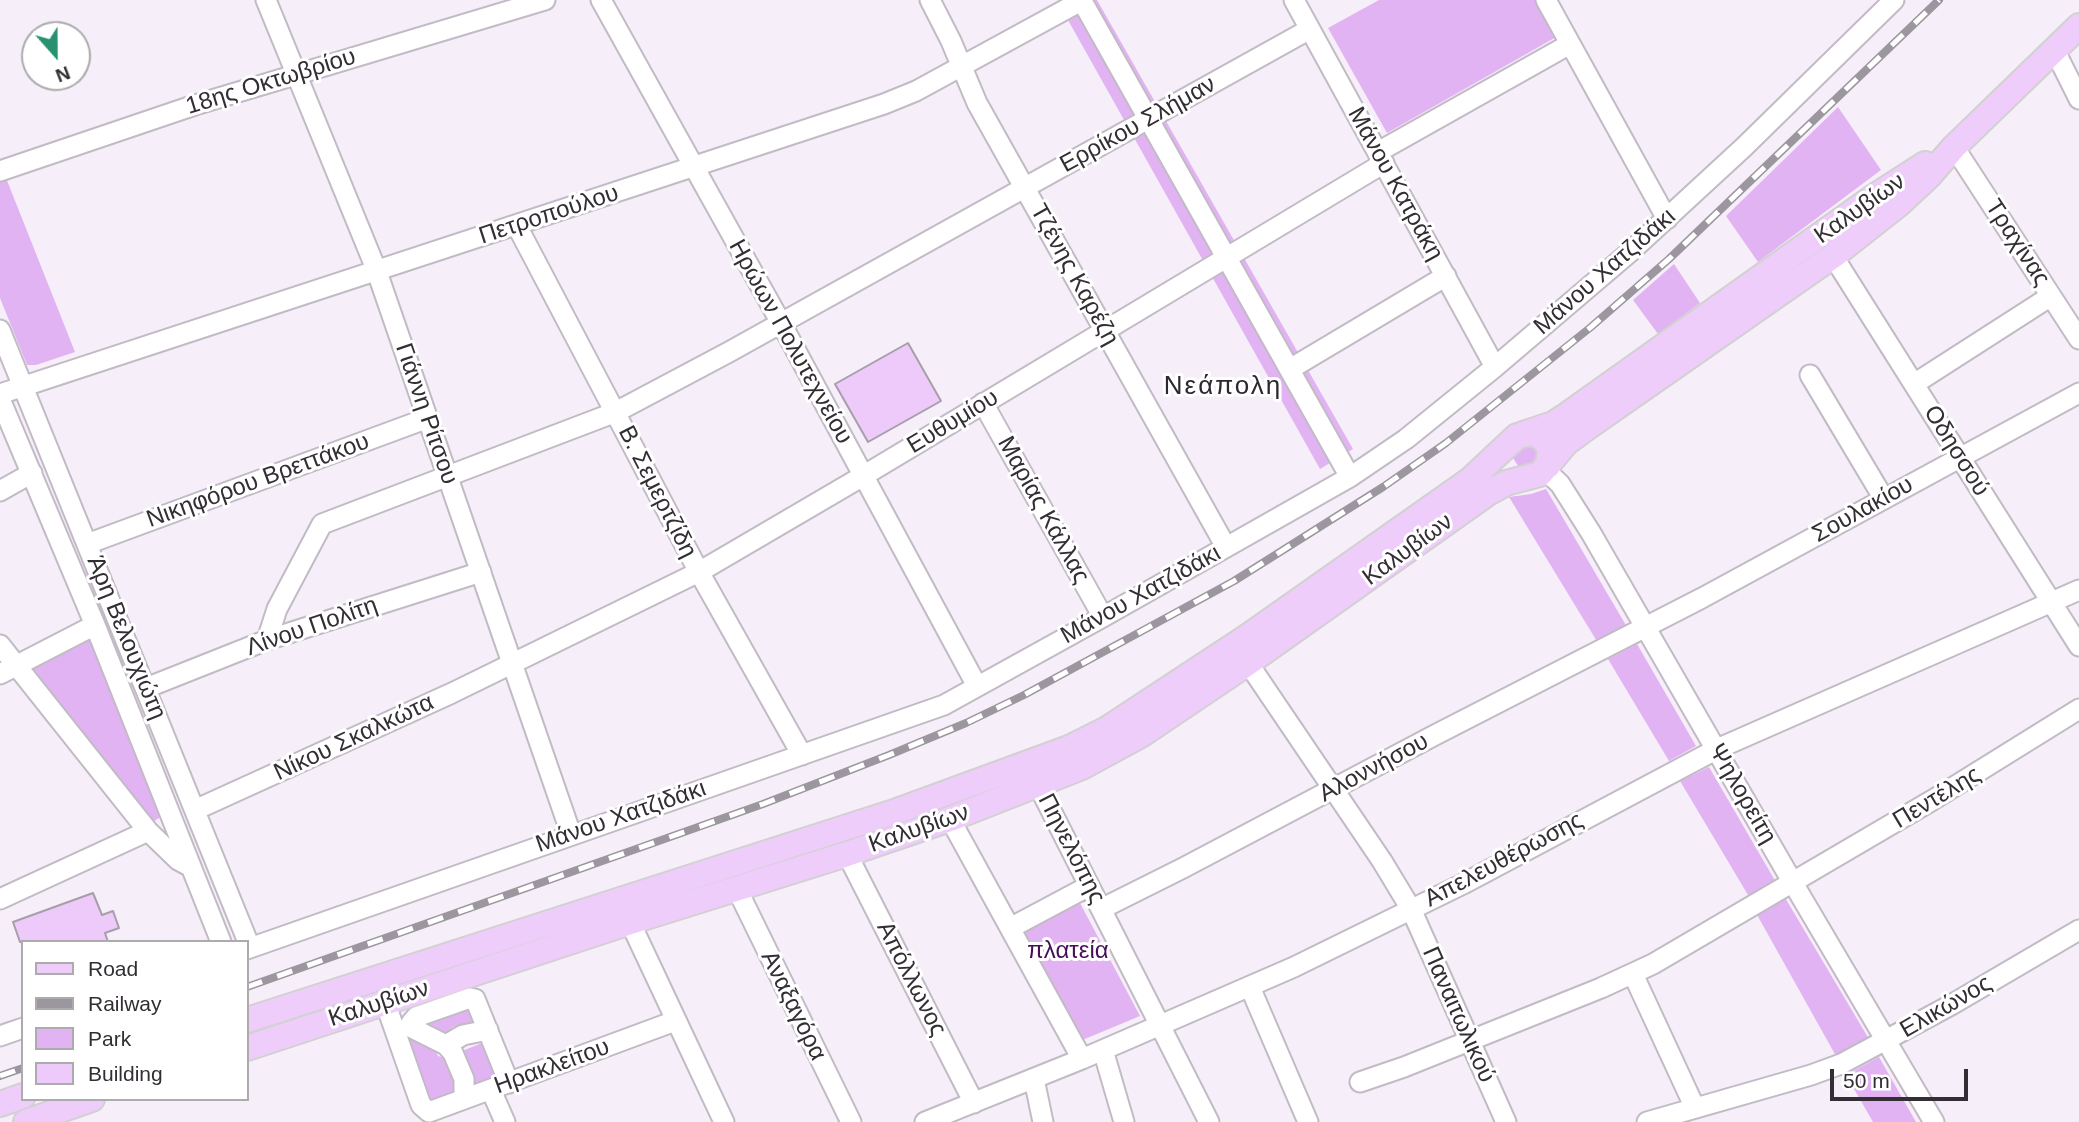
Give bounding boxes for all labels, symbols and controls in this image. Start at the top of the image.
north arrow [21,21,91,91]
street label: 18ης Οκτωβρίου [183,42,359,122]
text: N [53,62,73,86]
street label: Ερρίκου Σλήμαν [1055,70,1221,180]
street label: Μάνου Κατράκη [1341,102,1449,266]
street label: Καλυβίων [1809,167,1911,251]
street label: Πετροπούλου [476,179,622,251]
street label: Τραχίνας [1978,194,2056,292]
street label: Τζένης Καρέζη [1023,199,1125,351]
street label: Μάνου Χατζιδάκι [1528,203,1682,341]
street label: Ηρώων Πολυτεχνείου [722,235,858,449]
street label: Γιάννη Ρίτσου [388,340,464,488]
district label: Νεάπολη [1165,371,1281,403]
street label: Ευθυμίου [902,384,1004,460]
street label: Οδησσού [1917,400,1995,502]
street label: Β. Σεμερτζίδη [611,421,703,563]
street label: Νικηφόρου Βρεττάκου [143,427,373,535]
street label: Μαρίας Κάλλας [991,431,1095,589]
street label: Σουλακίου [1808,471,1918,549]
street label: Καλυβίων [1357,508,1459,592]
street label: Μάνου Χατζιδάκι [1056,539,1226,651]
street label: Άρη Βελουχιώτη [80,552,172,724]
street label: Λίνου Πολίτη [243,591,381,663]
street label: Νίκου Σκαλκώτα [269,688,439,788]
street label: Αλοννήσου [1314,727,1434,809]
street label: Ψηλορείτη [1702,739,1782,849]
street label: Πεντέλης [1888,761,1986,835]
street label: Μάνου Χατζιδάκι [532,774,710,860]
street label: Πηνελόπης [1031,789,1111,909]
street label: Καλυβίων [865,798,973,860]
street label: Απελευθέρωσης [1420,806,1588,914]
street label: Απόλλωνος [870,917,952,1041]
park label: πλατεία [1027,937,1109,965]
legend [21,940,248,1101]
street label: Παναιτωλικού [1415,943,1501,1087]
street label: Αναξαγόρα [754,947,832,1065]
text: Road [88,957,138,980]
street label: Ελικώνος [1895,969,1997,1045]
street label: Καλυβίων [325,974,433,1034]
text: Railway [88,992,162,1015]
text: Park [88,1027,131,1050]
street label: Ηρακλείτου [490,1033,614,1101]
scale bar [1834,1056,1972,1100]
text: Building [88,1062,163,1085]
text: 50 m [1843,1069,1890,1092]

